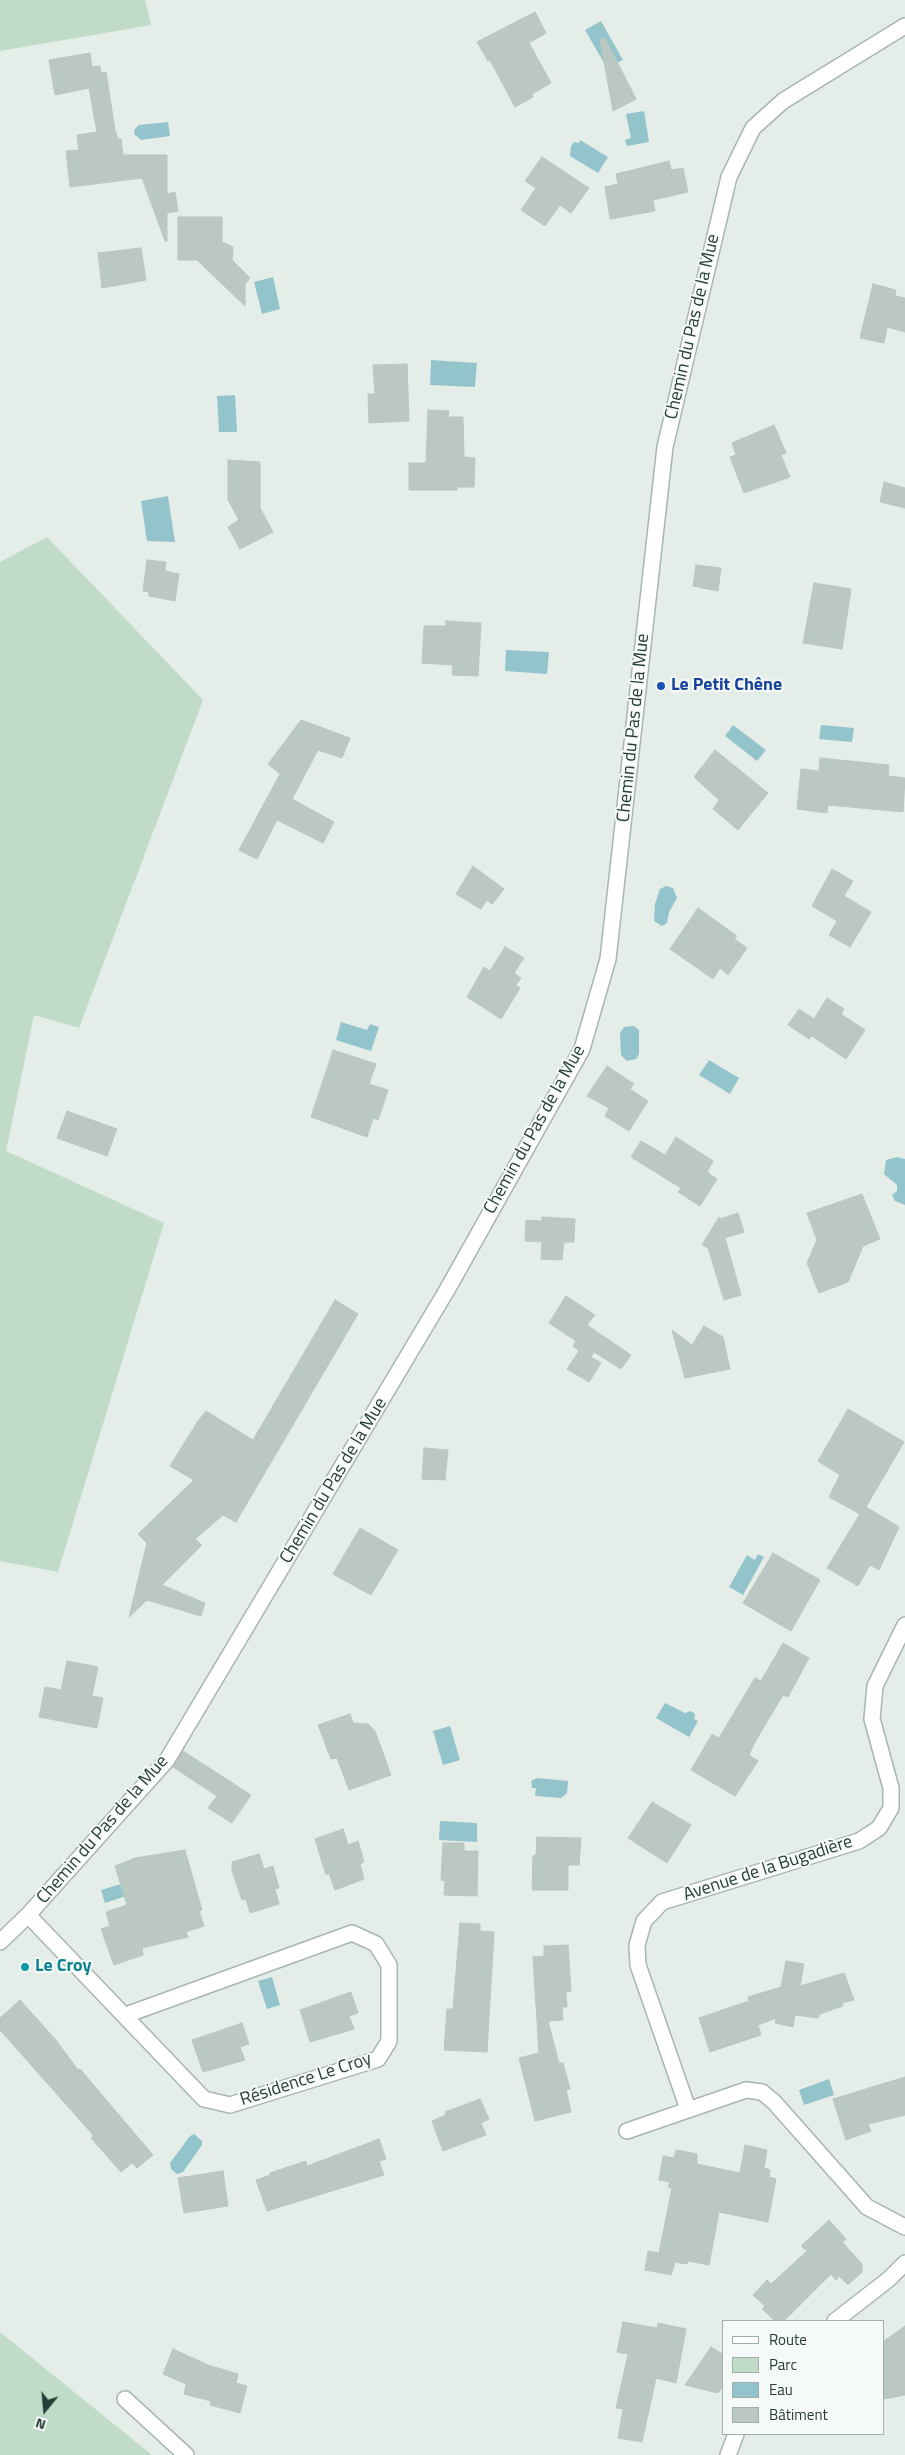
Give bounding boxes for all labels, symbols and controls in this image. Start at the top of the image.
street label: Chemin du Pas de la Mue [661,232,725,422]
street label: Chemin du Pas de la Mue [613,633,655,823]
place label: Le Petit Chêne [671,675,782,697]
marker: Le Petit Chêne [655,680,667,692]
street label: Chemin du Pas de la Mue [480,1042,590,1218]
street label: Chemin du Pas de la Mue [276,1394,392,1568]
street label: Chemin du Pas de la Mue [33,1751,173,1909]
street label: Avenue de la Bugadière [681,1831,855,1907]
place label: Le Croy [35,1956,92,1978]
marker: Le Croy [19,1961,31,1973]
street label: Résidence Le Croy [238,2049,374,2111]
legend [722,2320,885,2435]
text: Route [769,2328,807,2351]
text: Parc [769,2353,797,2376]
text: Eau [769,2378,793,2401]
north arrow [20,2385,70,2435]
text: Bâtiment [769,2403,828,2426]
text: N [33,2413,48,2436]

